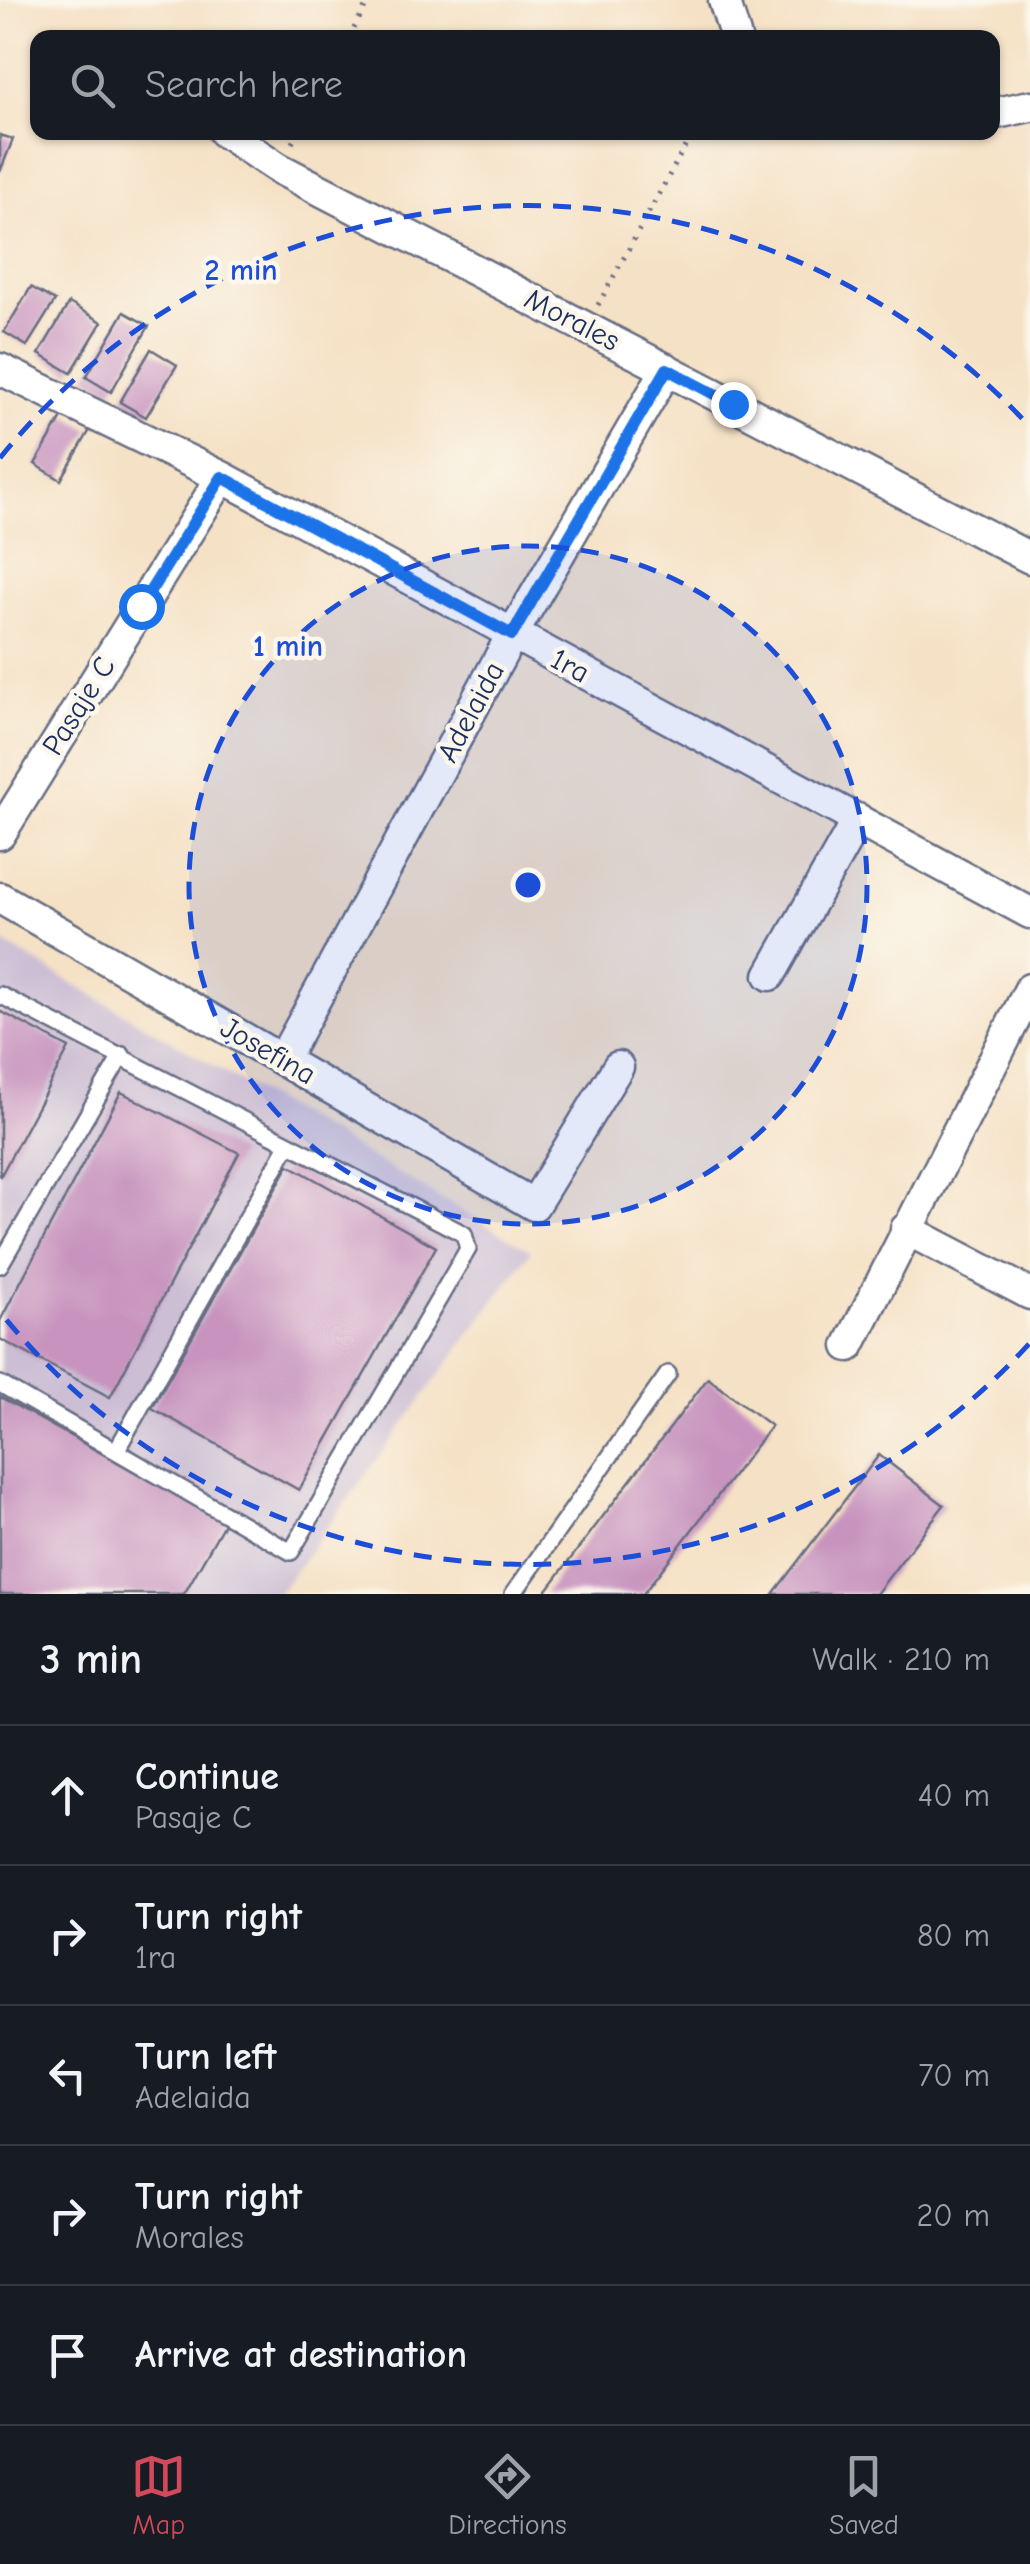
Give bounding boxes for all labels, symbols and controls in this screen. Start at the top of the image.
search box [30,30,1000,140]
icon: search [65,58,120,113]
text: Search here [145,63,343,107]
text: 2 min [204,253,278,288]
street label: Morales [519,281,625,359]
route end [711,382,757,428]
route start [119,584,165,630]
text: 1 min [253,629,323,664]
street label: 1ra [545,641,595,691]
street label: Pasaje C [35,650,123,762]
street label: Adelaida [430,656,512,768]
centre of rings [510,867,546,903]
street label: Josefina [214,1010,322,1092]
text: 3 min [40,1635,142,1684]
text: Walk · 210 m [812,1641,990,1678]
text: Continue [135,1755,279,1799]
icon: ahead [40,1768,95,1823]
text: 40 m [918,1777,990,1814]
text: Pasaje C [135,1799,252,1836]
text: Turn right [135,1895,302,1939]
icon: right [40,1908,95,1963]
text: 80 m [917,1917,990,1954]
text: 1ra [135,1939,176,1976]
text: Turn left [135,2035,276,2079]
icon: left [40,2048,95,2103]
text: 70 m [918,2057,990,2094]
text: Adelaida [135,2079,251,2116]
text: Turn right [135,2175,302,2219]
icon: right [40,2188,95,2243]
text: 20 m [917,2197,990,2234]
text: Morales [135,2219,244,2256]
icon: arrive [40,2328,95,2383]
text: Arrive at destination [135,2333,467,2377]
tab: Map [131,2449,186,2541]
tab: Directions [448,2449,567,2541]
tab: Saved [829,2449,899,2541]

